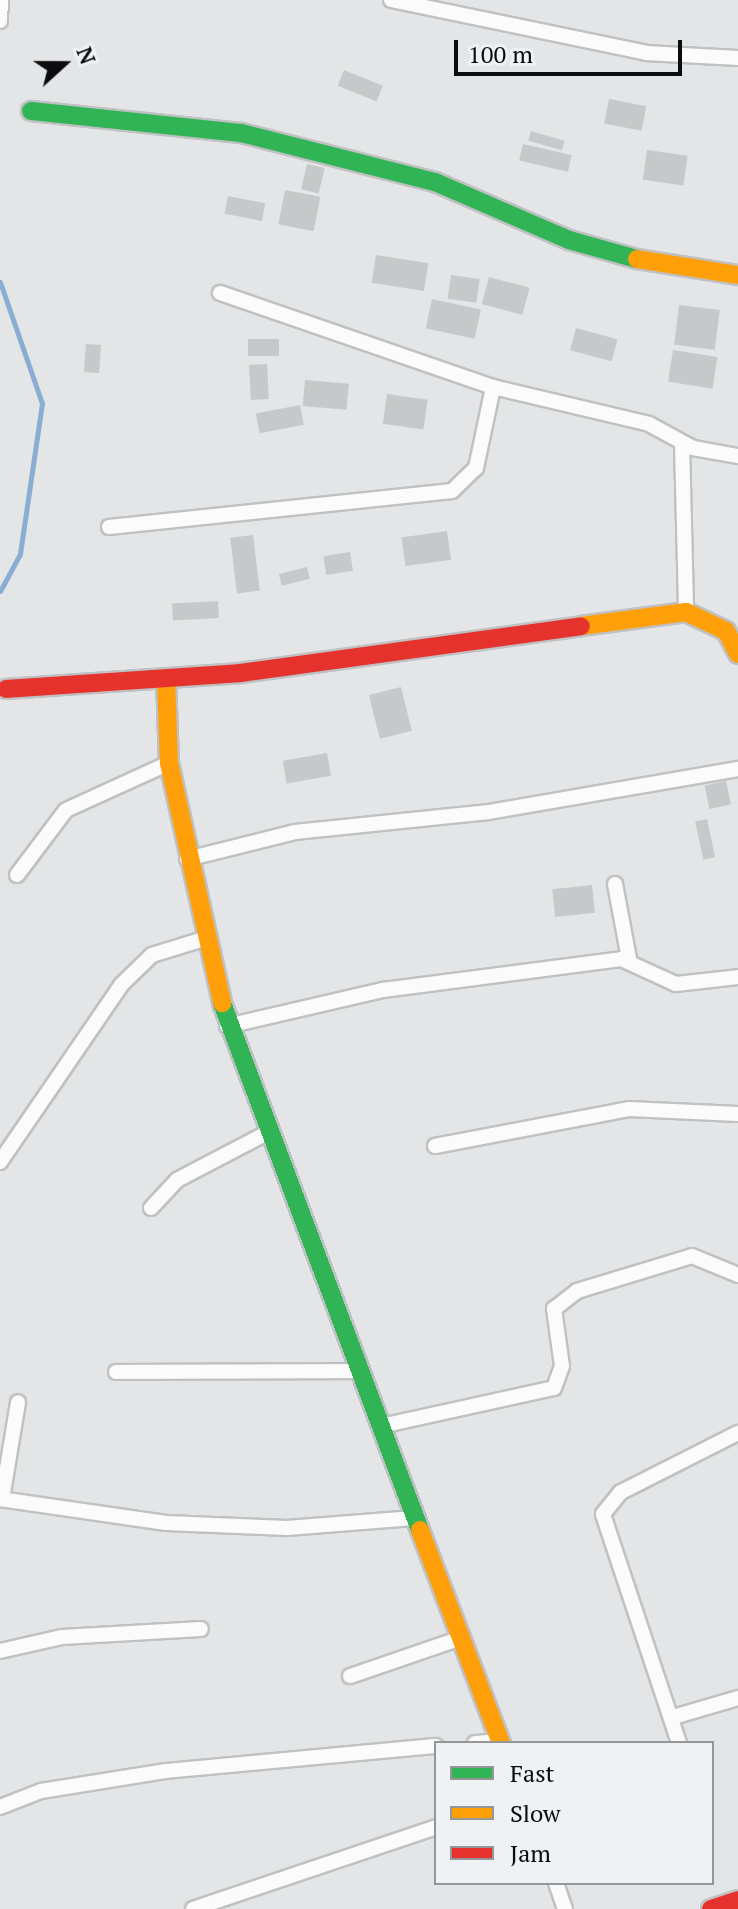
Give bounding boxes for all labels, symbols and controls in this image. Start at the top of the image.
north arrow [24,24,104,104]
scale bar [458,24,686,74]
text: 100 m [468,38,533,70]
text: N [70,42,103,68]
legend [434,1741,714,1885]
text: Fast [510,1757,554,1789]
text: Slow [510,1797,561,1829]
text: Jam [510,1837,551,1869]

